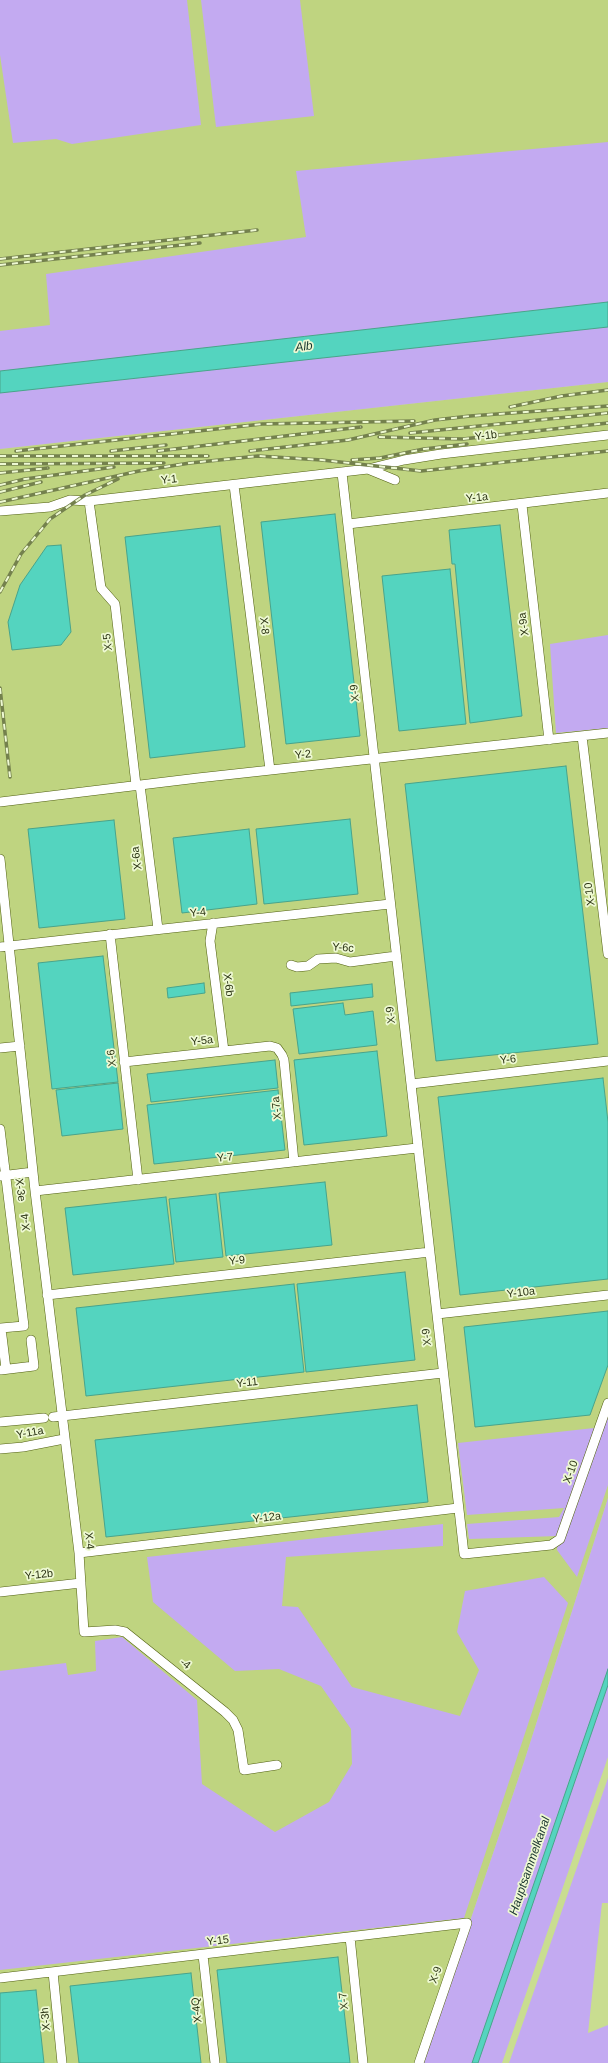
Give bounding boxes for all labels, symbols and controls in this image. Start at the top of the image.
water label: Alb [295,339,313,355]
street label: Y-1b [474,428,498,444]
street label: Y-1 [160,473,178,487]
street label: Y-1a [465,490,489,506]
street label: X-9a [516,612,532,636]
street label: X-8 [256,617,272,635]
street label: X-5 [101,633,115,651]
street label: X-9 [348,684,362,702]
street label: Y-2 [294,748,312,762]
street label: X-6a [129,846,145,870]
street label: X-10 [582,882,598,906]
street label: Y-4 [189,906,207,920]
street label: Y-6c [332,941,354,955]
street label: X-6b [220,973,236,997]
street label: X-9 [384,1006,398,1024]
street label: Y-5a [190,1033,214,1049]
street label: X-6 [105,1049,119,1067]
street label: Y-6 [499,1053,517,1067]
street label: X-7a [269,1096,285,1120]
street label: Y-7 [216,1151,234,1165]
street label: X-3e [12,1178,28,1202]
street label: X-4 [18,1213,34,1231]
street label: Y-9 [228,1254,246,1268]
street label: Y-10a [506,1285,536,1301]
street label: X-9 [420,1328,434,1346]
street label: Y-11 [236,1375,258,1391]
street label: Y-11a [15,1424,45,1442]
street label: X-10 [561,1459,581,1485]
street label: Y-12a [252,1510,282,1526]
street label: X-4 [81,1532,97,1550]
street label: Y-12b [24,1567,54,1583]
street label: -4 [177,1656,193,1672]
water label: Hauptsammelkanal [506,1815,554,1917]
street label: Y-15 [206,1933,230,1949]
street label: X-9 [427,1965,445,1985]
street label: X-7 [337,1992,351,2010]
street label: X-4Q [189,1996,205,2024]
street label: X-3h [38,2007,54,2031]

